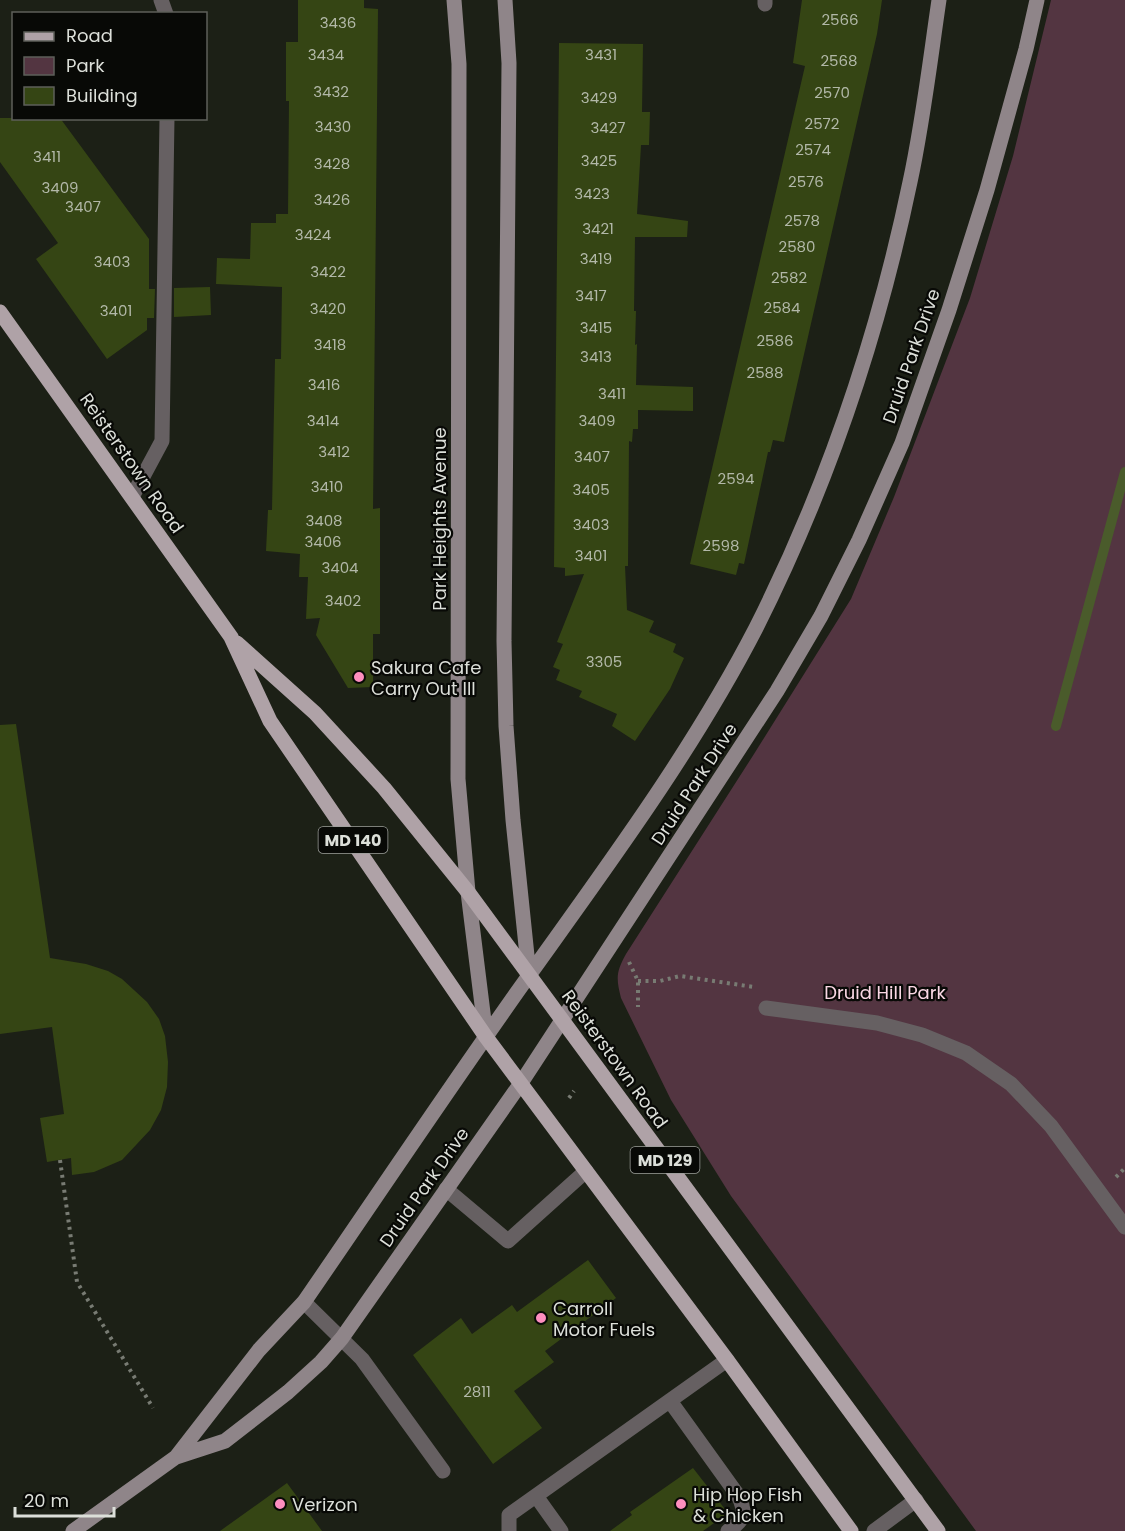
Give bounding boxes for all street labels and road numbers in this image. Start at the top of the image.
street label: Druid Park Drive [876,285,946,427]
street label: Reisterstown Road [74,388,190,538]
street label: Park Heights Avenue [427,427,452,611]
street label: Druid Park Drive [645,718,743,850]
road number: MD 140 [318,827,388,853]
street label: Reisterstown Road [556,985,674,1133]
street label: Druid Park Drive [373,1122,475,1252]
road number: MD 129 [630,1147,700,1173]

